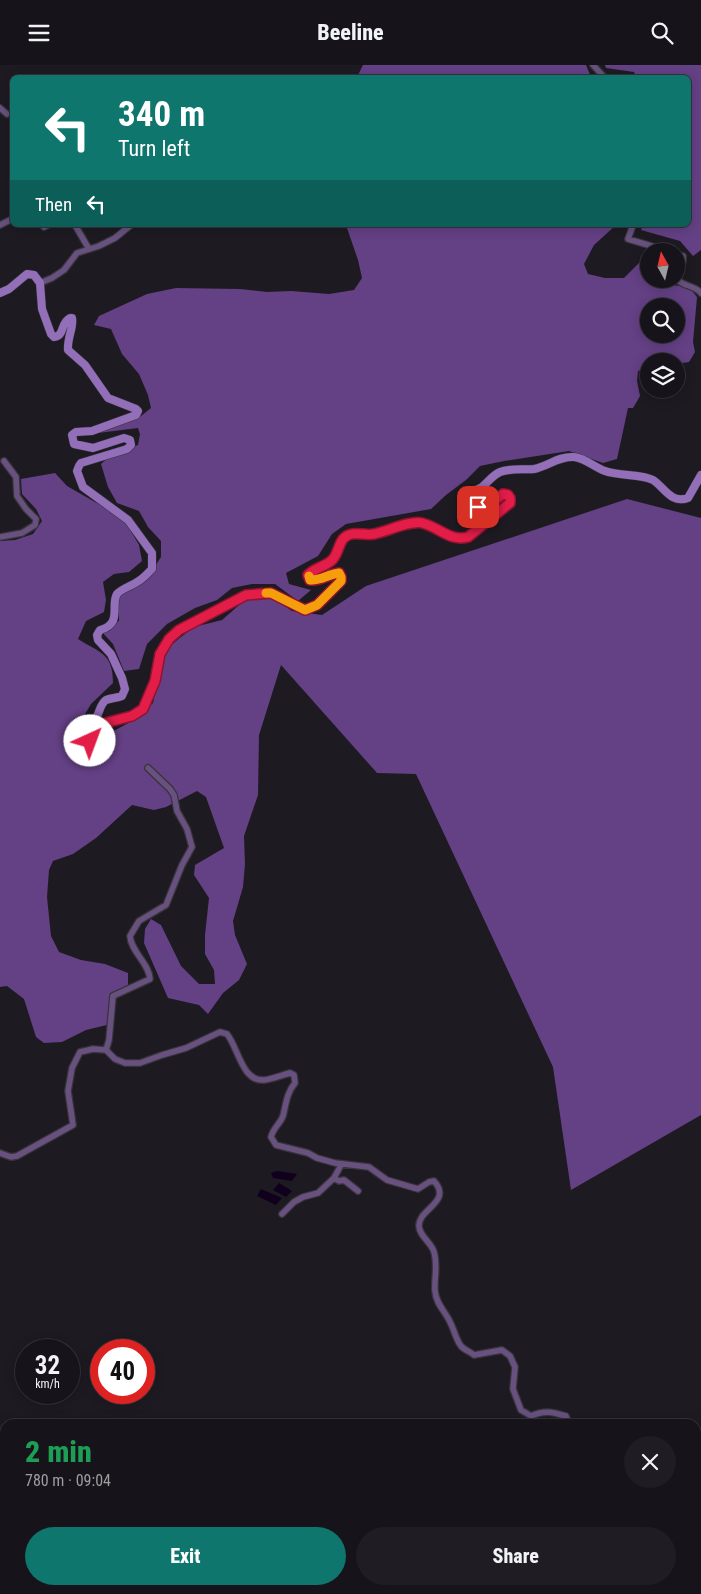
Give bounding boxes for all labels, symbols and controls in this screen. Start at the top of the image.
icon: menu [25,19,53,47]
icon: search [648,19,676,47]
text: Beeline [317,20,384,45]
text: 340 m [118,94,205,135]
icon: left [35,95,100,160]
text: Turn left [118,136,190,161]
icon: left [82,190,110,218]
text: Then [35,193,72,216]
north arrow [640,243,685,287]
map controls [640,243,685,398]
button: search [640,298,685,343]
button: layers [640,353,685,398]
pin [457,486,499,528]
icon: arrive [464,493,492,521]
position arrow [63,714,115,766]
speed limit sign: 40 [90,1339,155,1404]
text: 32 [35,1351,60,1380]
text: km/h [35,1377,60,1391]
text: 2 min [25,1434,92,1469]
button: close [624,1436,676,1488]
text: 780 m · 09:04 [25,1471,111,1490]
button: Exit [25,1527,346,1585]
button: Share [356,1527,676,1585]

